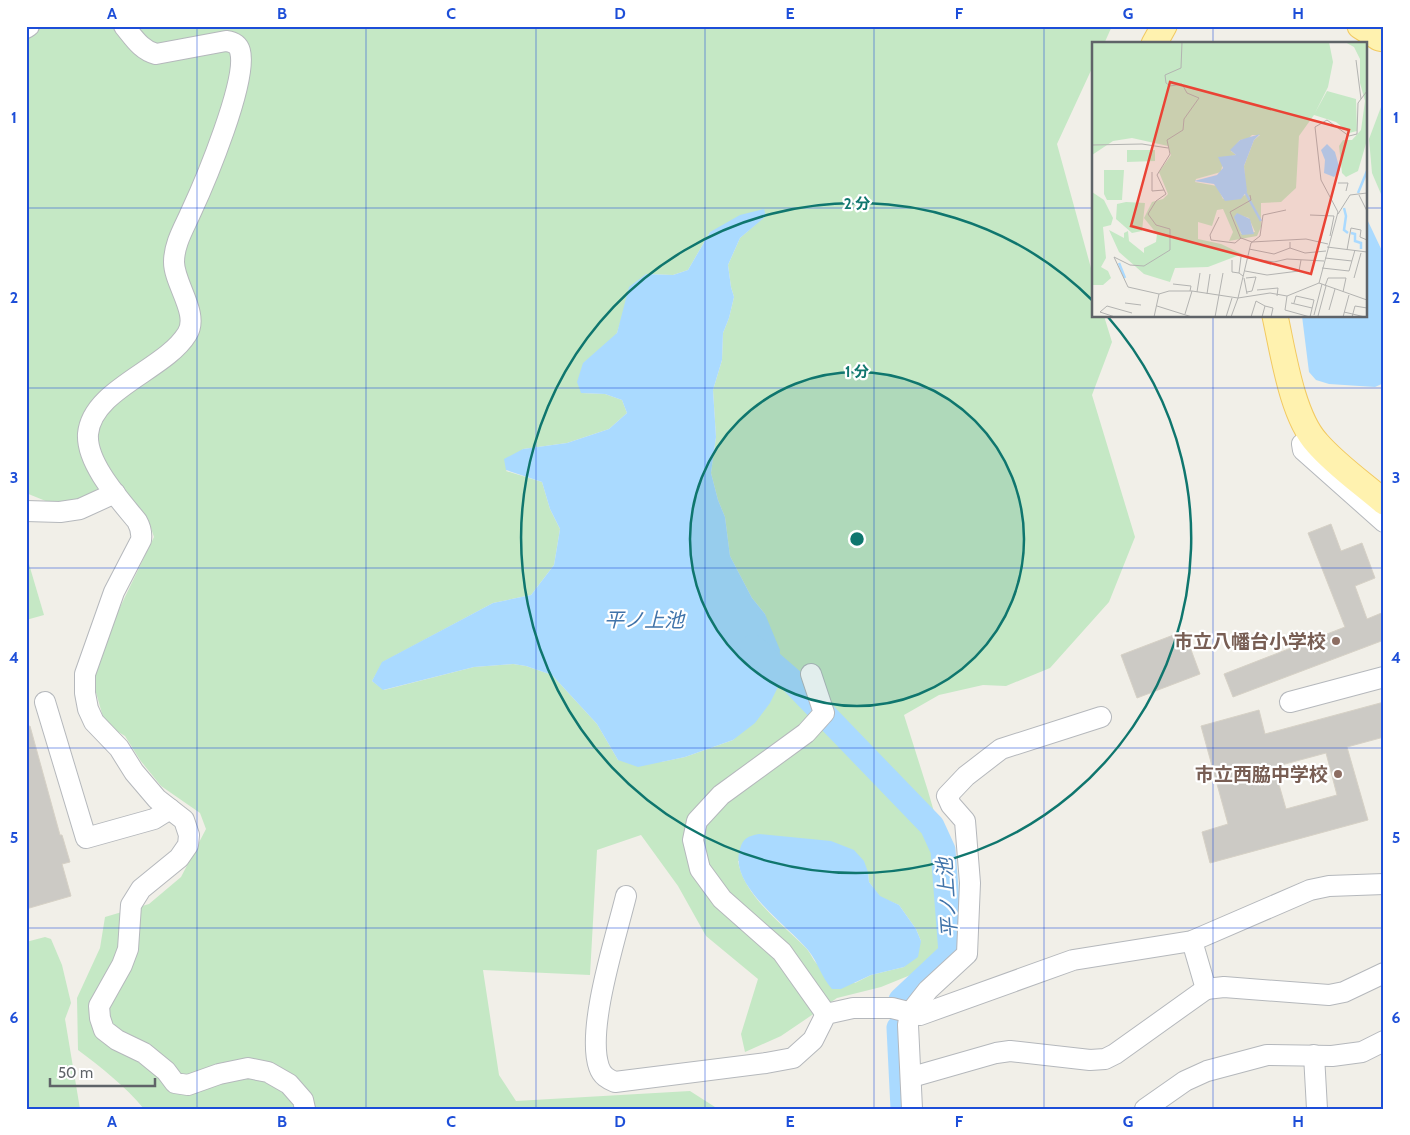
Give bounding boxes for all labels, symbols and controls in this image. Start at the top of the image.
text: A [107,4,117,23]
text: B [277,4,287,23]
text: C [446,4,456,23]
text: D [614,4,626,23]
text: E [785,4,795,23]
text: F [955,4,964,23]
text: G [1123,4,1133,23]
text: H [1292,4,1304,23]
inset map [1092,42,1368,318]
text: 1 [11,108,17,127]
text: 1 [1393,108,1399,127]
text: 2 分 [844,195,870,213]
text: 2 [10,288,18,307]
text: 2 [1392,288,1400,307]
text: 1 分 [845,363,869,381]
text: 3 [10,468,18,487]
text: 3 [1392,468,1400,487]
centre of rings [848,530,866,548]
water label: 平ノ上池 [604,608,686,632]
place label: 市立八幡台小学校 [1174,630,1326,653]
marker: 市立八幡台小学校 [1330,635,1342,647]
text: 4 [9,648,19,667]
text: 4 [1391,648,1401,667]
place label: 市立西脇中学校 [1195,763,1328,786]
marker: 市立西脇中学校 [1332,768,1344,780]
text: 5 [10,828,18,847]
text: 5 [1392,828,1400,847]
water label: 平ノ上池 [932,855,962,939]
text: 6 [10,1008,19,1027]
text: 6 [1392,1008,1401,1027]
scale bar [50,1055,155,1087]
text: 50 m [58,1064,93,1082]
text: A [107,1112,117,1131]
text: B [277,1112,287,1131]
text: C [446,1112,456,1131]
text: D [614,1112,626,1131]
text: E [785,1112,795,1131]
text: F [955,1112,964,1131]
text: G [1123,1112,1133,1131]
text: H [1292,1112,1304,1131]

